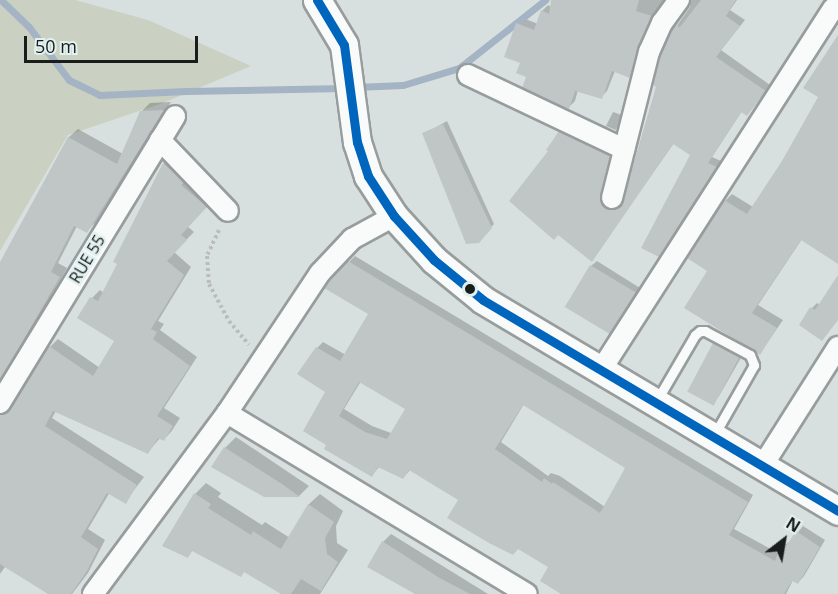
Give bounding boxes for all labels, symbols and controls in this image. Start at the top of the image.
scale bar [27,24,201,62]
text: 50 m [35,34,77,58]
street label: RUE 55 [65,231,109,287]
unlabelled marker [464,283,476,295]
north arrow [754,510,814,570]
text: N [782,512,805,537]

